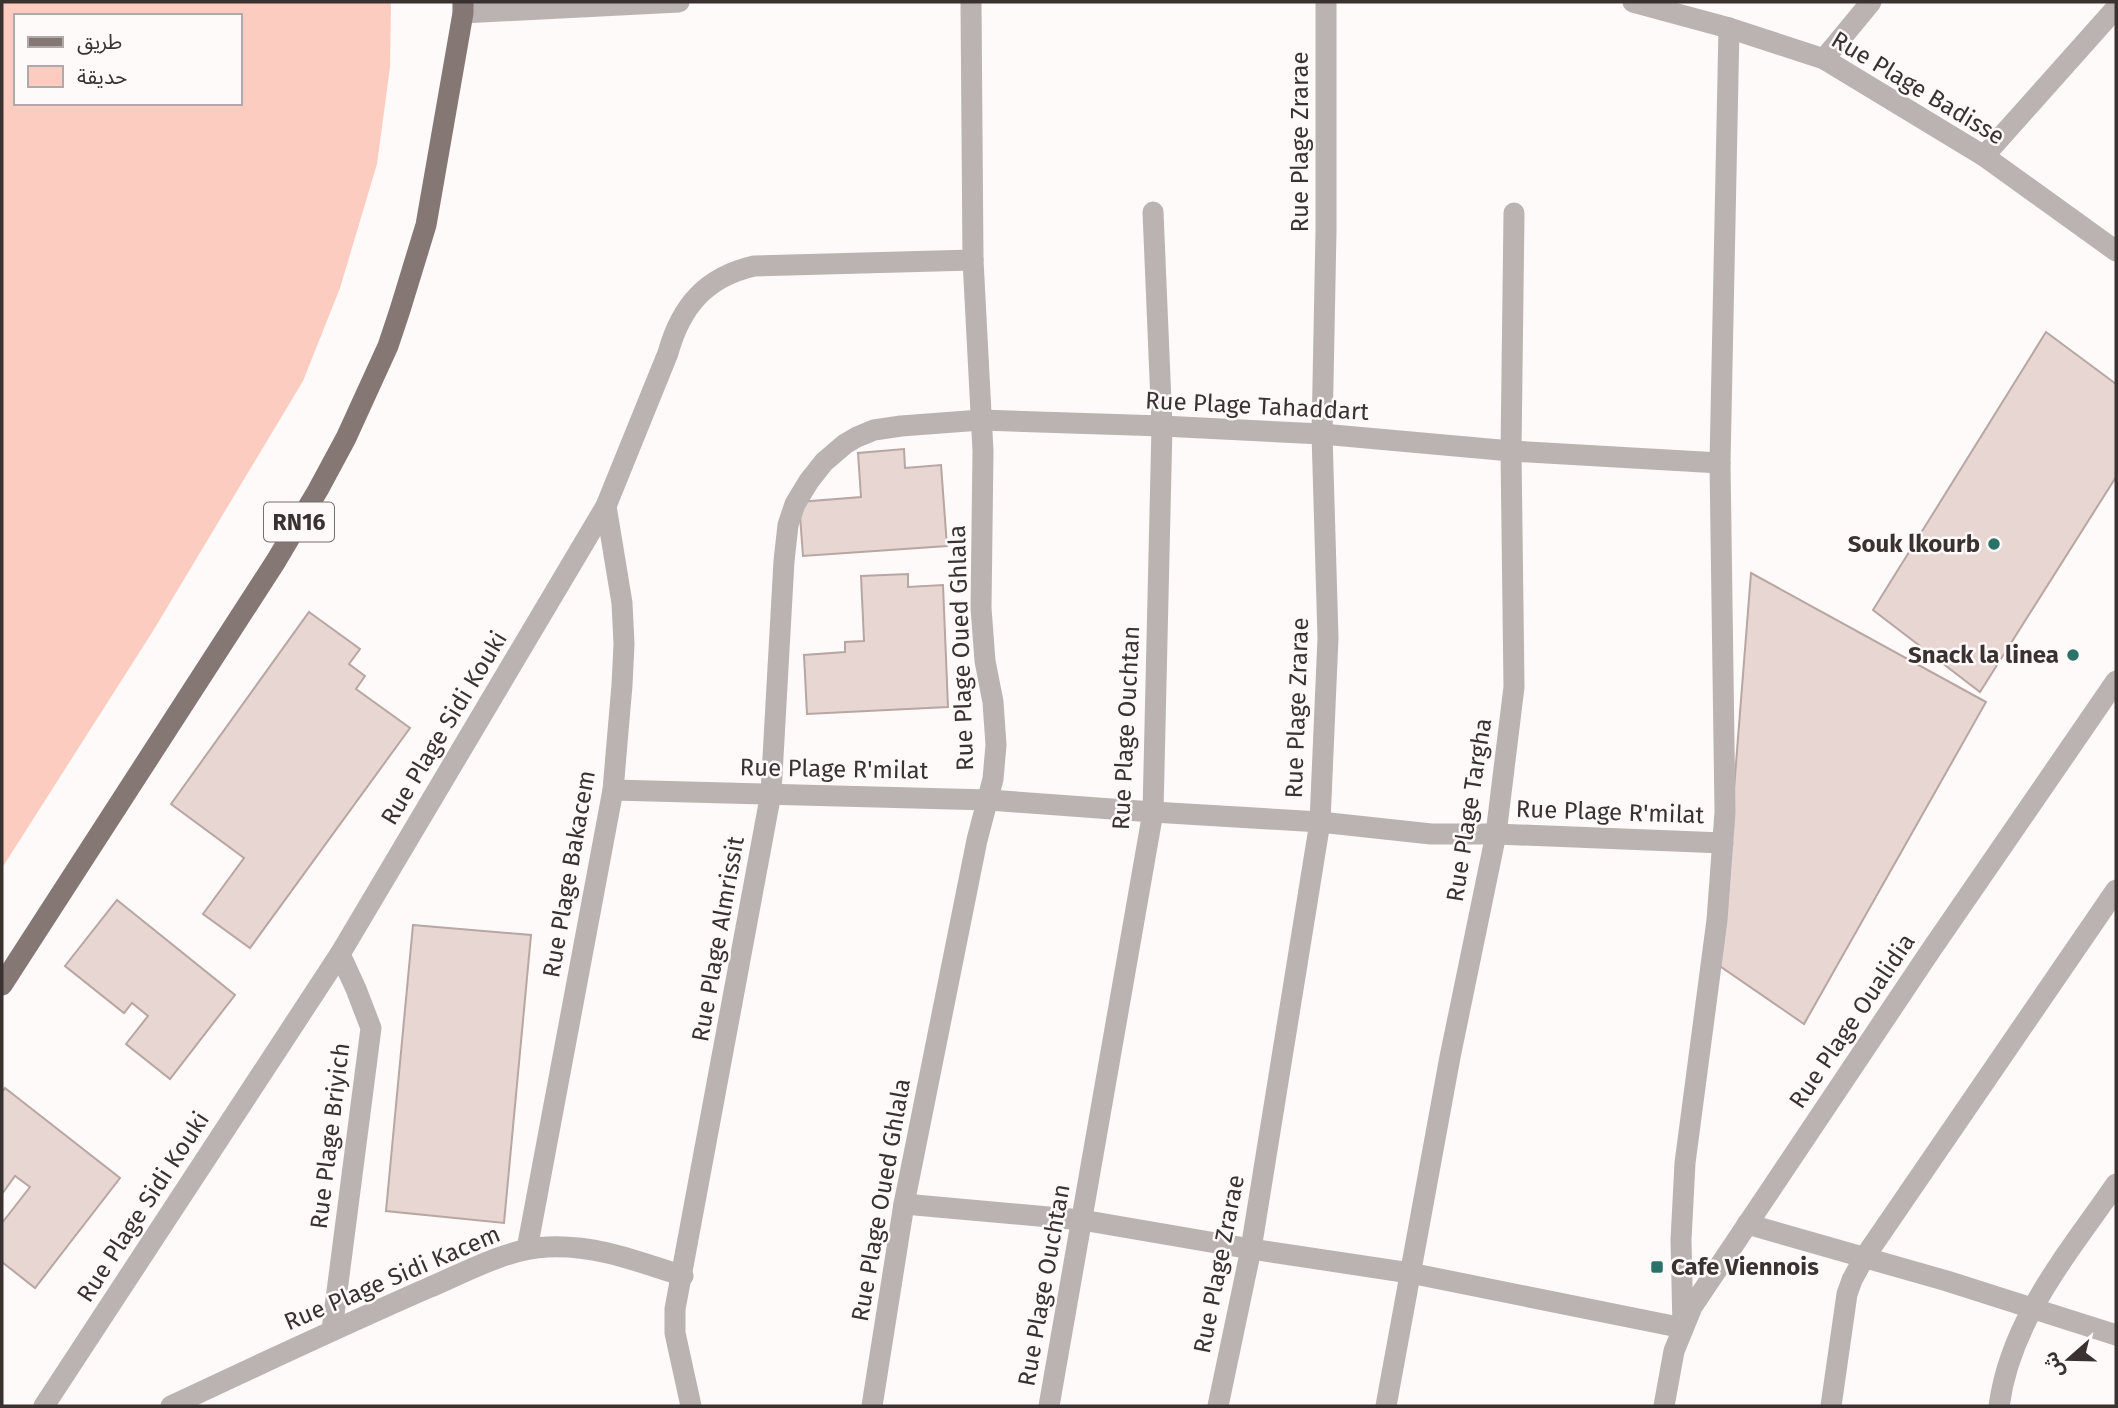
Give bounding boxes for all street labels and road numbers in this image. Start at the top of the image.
street label: Rue Plage Badisse [1826,25,2010,151]
street label: Rue Plage Zrarae [1286,51,1314,233]
street label: Rue Plage Tahaddart [1144,386,1370,426]
road number: RN16 [264,502,334,542]
street label: Rue Plage Oued Ghlala [943,525,979,771]
street label: Rue Plage Zrarae [1280,617,1314,799]
street label: Rue Plage Ouchtan [1107,625,1145,831]
street label: Rue Plage Sidi Kouki [375,626,513,830]
street label: Rue Plage Targha [1441,716,1497,904]
street label: Rue Plage R'milat [739,753,929,785]
street label: Rue Plage Bakacem [537,768,601,980]
street label: Rue Plage R'milat [1515,795,1705,829]
street label: Rue Plage Almrissit [686,834,750,1044]
street label: Rue Plage Oualidia [1783,928,1921,1114]
street label: Rue Plage Briyich [305,1041,355,1231]
street label: Rue Plage Oued Ghlala [846,1076,916,1324]
street label: Rue Plage Sidi Kouki [71,1107,215,1307]
street label: Rue Plage Zrarae [1188,1172,1250,1356]
street label: Rue Plage Ouchtan [1012,1182,1076,1388]
street label: Rue Plage Sidi Kacem [280,1220,504,1336]

